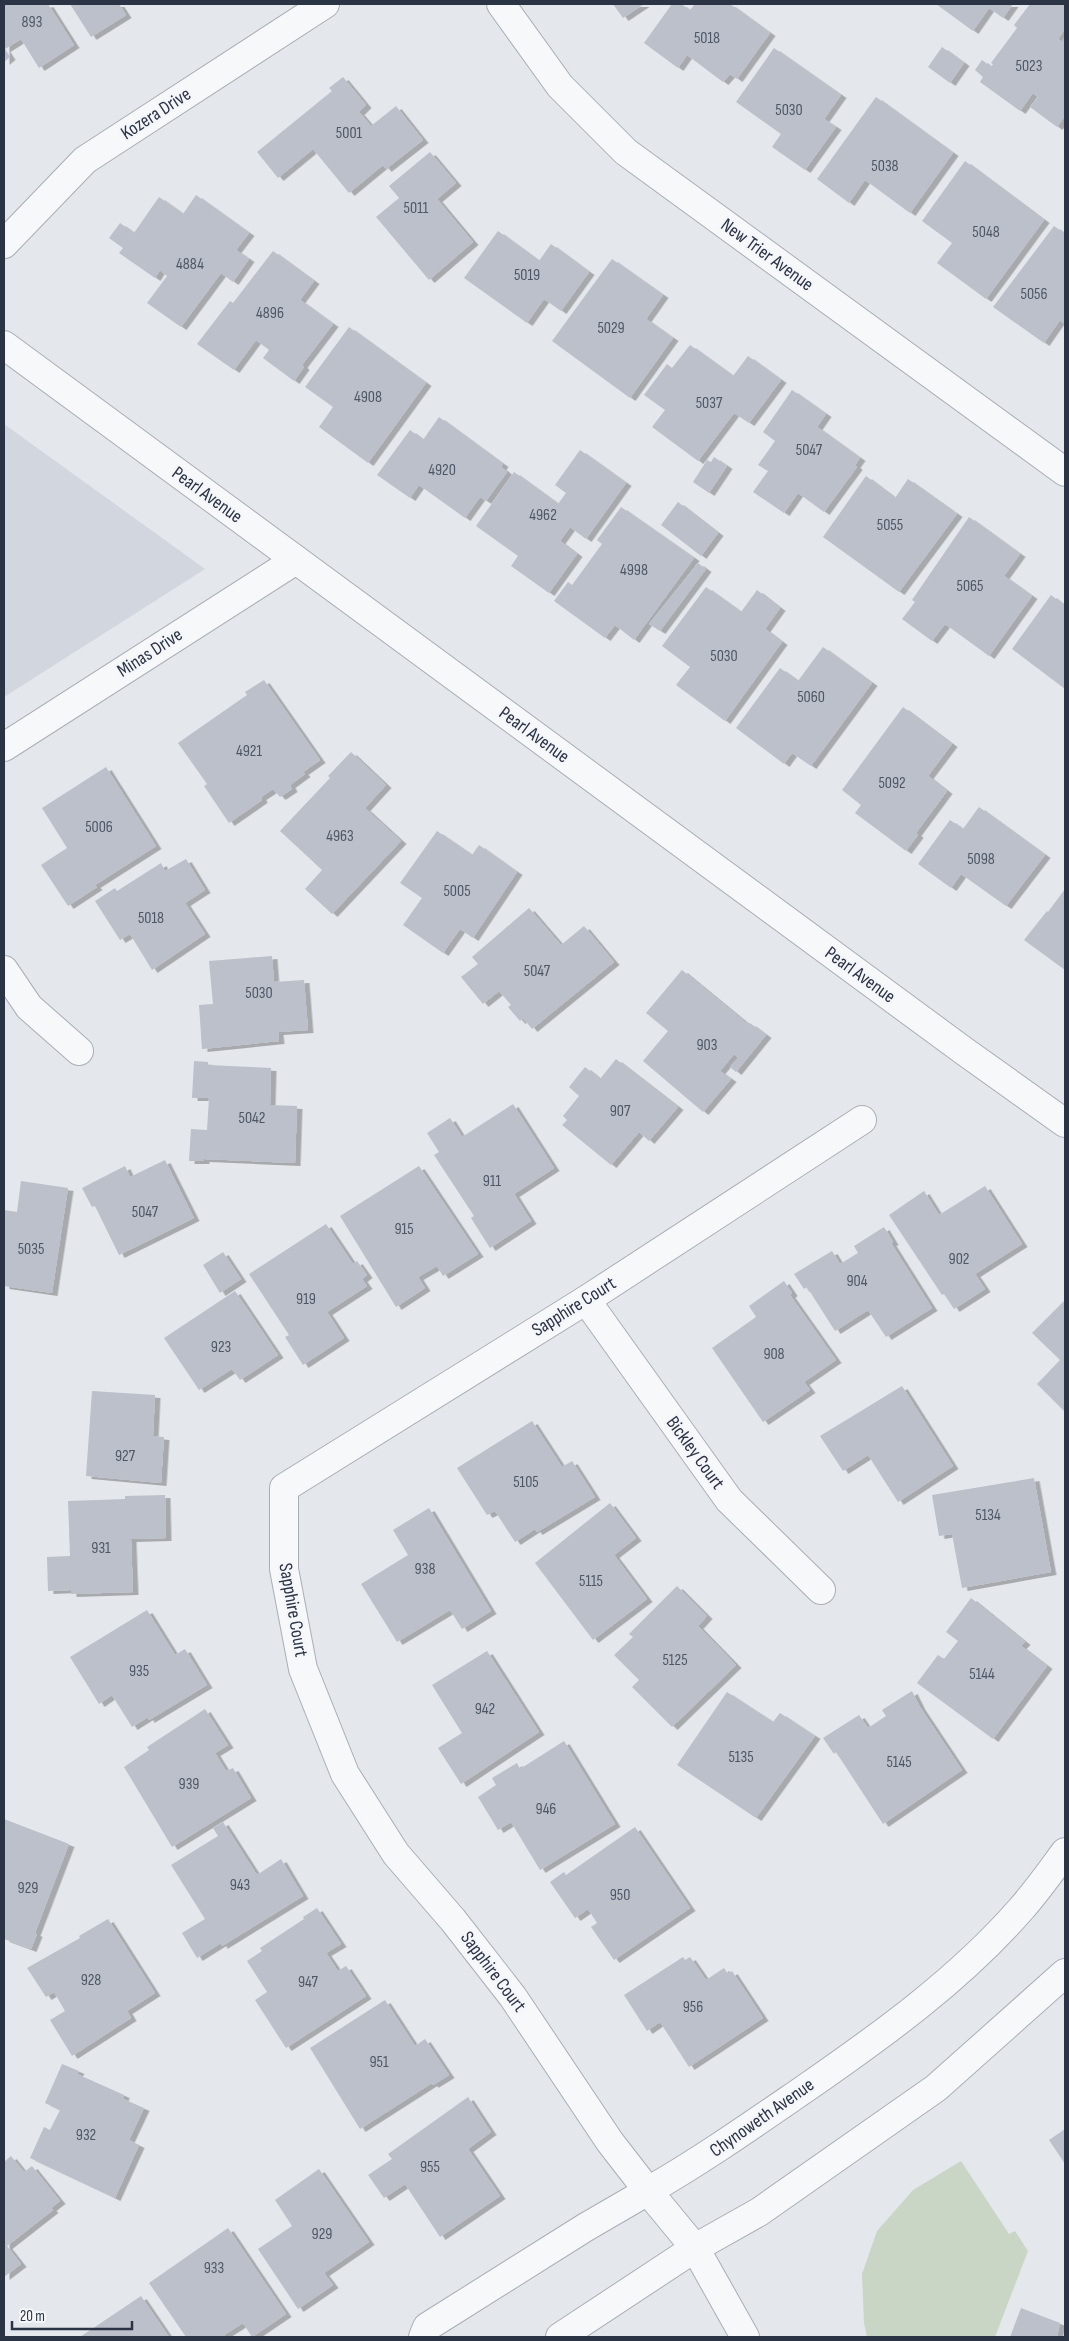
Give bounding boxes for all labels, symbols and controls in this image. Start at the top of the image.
house number: 893 [22,13,42,32]
house number: 5018 [694,29,720,48]
house number: 5023 [1016,57,1042,76]
street label: Kozera Drive [117,83,195,145]
house number: 5030 [775,101,803,120]
house number: 5001 [336,124,363,143]
house number: 5038 [871,157,899,176]
house number: 5011 [404,199,429,218]
street label: New Trier Avenue [716,214,818,296]
house number: 5048 [972,223,1000,242]
house number: 4884 [176,255,204,274]
house number: 5019 [514,266,540,285]
house number: 5056 [1021,285,1047,304]
house number: 4896 [256,304,284,323]
house number: 5029 [597,319,625,338]
house number: 4908 [354,388,382,407]
house number: 5037 [696,394,723,413]
house number: 5047 [796,441,823,460]
house number: 4920 [428,461,456,480]
street label: Pearl Avenue [167,462,247,528]
house number: 4962 [529,506,557,525]
house number: 5055 [877,516,903,535]
house number: 4998 [620,561,648,580]
house number: 5065 [957,577,983,596]
street label: Minas Drive [113,623,187,683]
house number: 5030 [710,647,738,666]
house number: 5060 [797,688,825,707]
street label: Pearl Avenue [494,702,574,768]
house number: 4921 [236,742,262,761]
house number: 5092 [878,774,906,793]
house number: 5006 [85,818,113,837]
house number: 4963 [326,827,354,846]
house number: 5098 [967,850,995,869]
house number: 5005 [443,882,471,901]
house number: 5018 [138,909,164,928]
street label: Pearl Avenue [820,942,900,1008]
house number: 5047 [524,962,551,981]
house number: 5030 [245,984,273,1003]
house number: 903 [697,1036,717,1055]
house number: 907 [610,1102,631,1121]
house number: 5042 [239,1109,265,1128]
house number: 911 [483,1172,502,1191]
house number: 5047 [132,1203,159,1222]
house number: 915 [394,1220,414,1239]
house number: 5035 [18,1240,44,1259]
house number: 902 [949,1250,969,1269]
street label: Sapphire Court [528,1272,621,1342]
house number: 904 [847,1272,868,1291]
house number: 919 [296,1290,316,1309]
house number: 923 [211,1338,231,1357]
house number: 908 [763,1345,785,1364]
street label: Bickley Court [661,1412,729,1494]
house number: 927 [115,1447,136,1466]
house number: 5105 [513,1473,539,1492]
house number: 5134 [975,1506,1001,1525]
house number: 931 [91,1539,111,1558]
house number: 938 [415,1560,435,1579]
street label: Sapphire Court [273,1561,313,1659]
house number: 5115 [579,1572,603,1591]
house number: 5125 [662,1651,688,1670]
house number: 935 [129,1662,149,1681]
house number: 5144 [969,1665,995,1684]
house number: 942 [475,1700,495,1719]
house number: 5135 [728,1748,754,1767]
house number: 5145 [886,1753,912,1772]
house number: 939 [179,1775,199,1794]
house number: 946 [536,1800,556,1819]
house number: 943 [230,1876,250,1895]
house number: 929 [18,1879,38,1898]
house number: 950 [610,1886,630,1905]
street label: Sapphire Court [455,1927,531,2017]
house number: 928 [81,1971,101,1990]
house number: 947 [298,1973,319,1992]
house number: 956 [683,1998,703,2017]
house number: 951 [369,2053,389,2072]
street label: Chynoweth Avenue [705,2074,819,2162]
house number: 932 [76,2126,96,2145]
house number: 955 [420,2158,440,2177]
house number: 929 [312,2225,332,2244]
house number: 933 [204,2259,224,2278]
scale bar [12,2298,132,2330]
text: 20 m [20,2307,45,2326]

